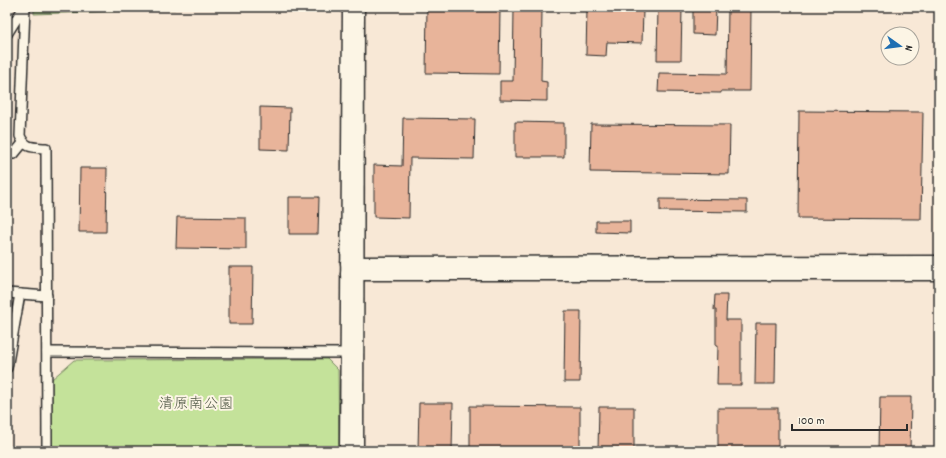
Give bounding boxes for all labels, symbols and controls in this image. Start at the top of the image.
north arrow [880,26,920,66]
text: N [899,43,916,53]
park label: 清原南公園 [158,394,234,416]
scale bar [792,406,907,432]
text: 100 m [798,413,825,430]

